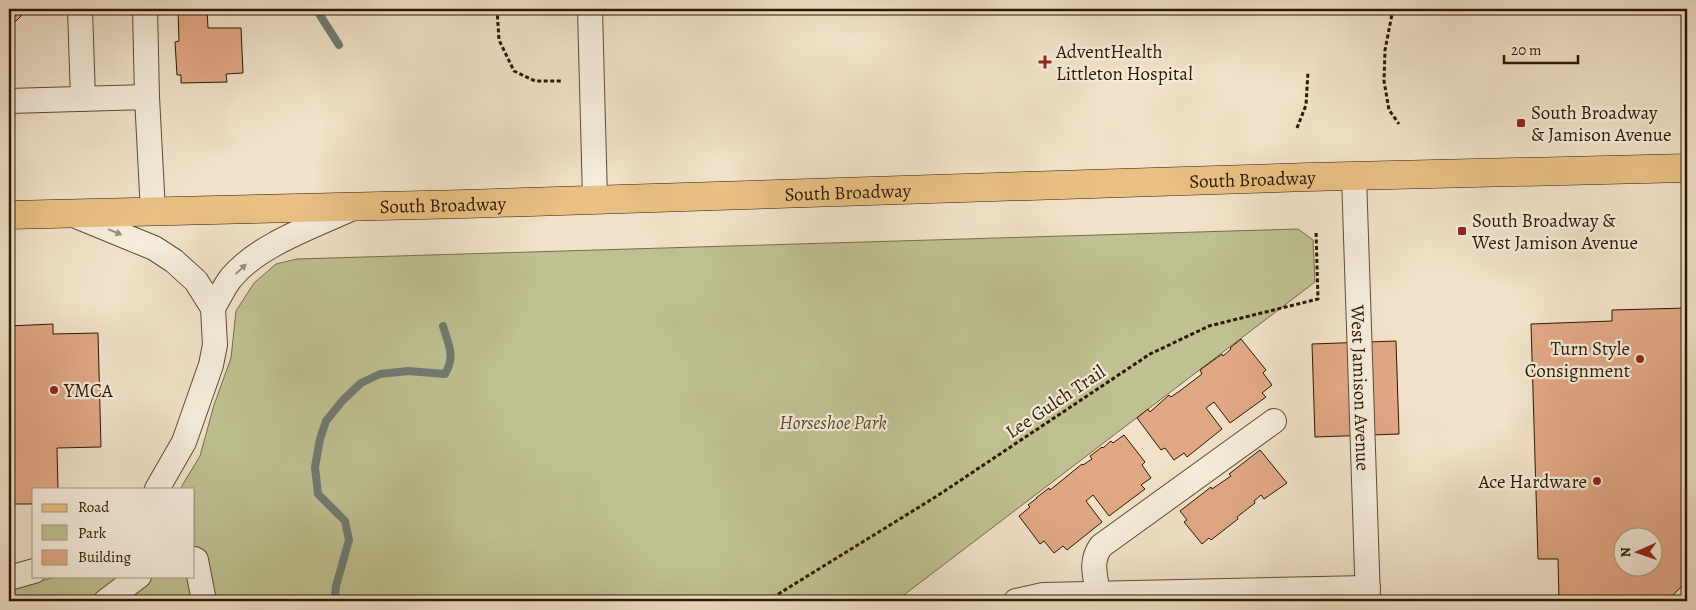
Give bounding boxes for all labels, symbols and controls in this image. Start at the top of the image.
scale bar [1504,32,1577,64]
place label: AdventHealth Littleton Hospital [1055,39,1193,87]
text: 20 m [1511,40,1542,60]
marker: AdventHealth Littleton Hospital [1038,55,1052,69]
place label: South Broadway & Jamison Avenue [1531,100,1672,148]
marker: South Broadway & Jamison Avenue [1515,117,1527,129]
street label: South Broadway [1189,165,1317,195]
street label: South Broadway [784,178,912,208]
street label: South Broadway [379,191,507,220]
place label: South Broadway & West Jamison Avenue [1471,208,1638,256]
marker: South Broadway & West Jamison Avenue [1456,225,1468,237]
one-way arrow [108,229,122,237]
one-way arrow [235,263,247,275]
street label: West Jamison Avenue [1344,303,1376,471]
place label: Turn Style Consignment [1525,336,1630,384]
marker: Turn Style Consignment [1634,353,1646,365]
street label: Lee Gulch Trail [1000,359,1111,445]
place label: YMCA [63,378,114,404]
marker: YMCA [48,384,60,396]
park label: Horseshoe Park [779,410,887,436]
place label: Ace Hardware [1478,469,1587,495]
marker: Ace Hardware [1591,475,1603,487]
legend [32,488,195,578]
text: Road [78,497,110,517]
text: Park [78,523,107,543]
north arrow [1614,528,1664,578]
text: Building [78,547,131,567]
text: N [1616,547,1635,558]

